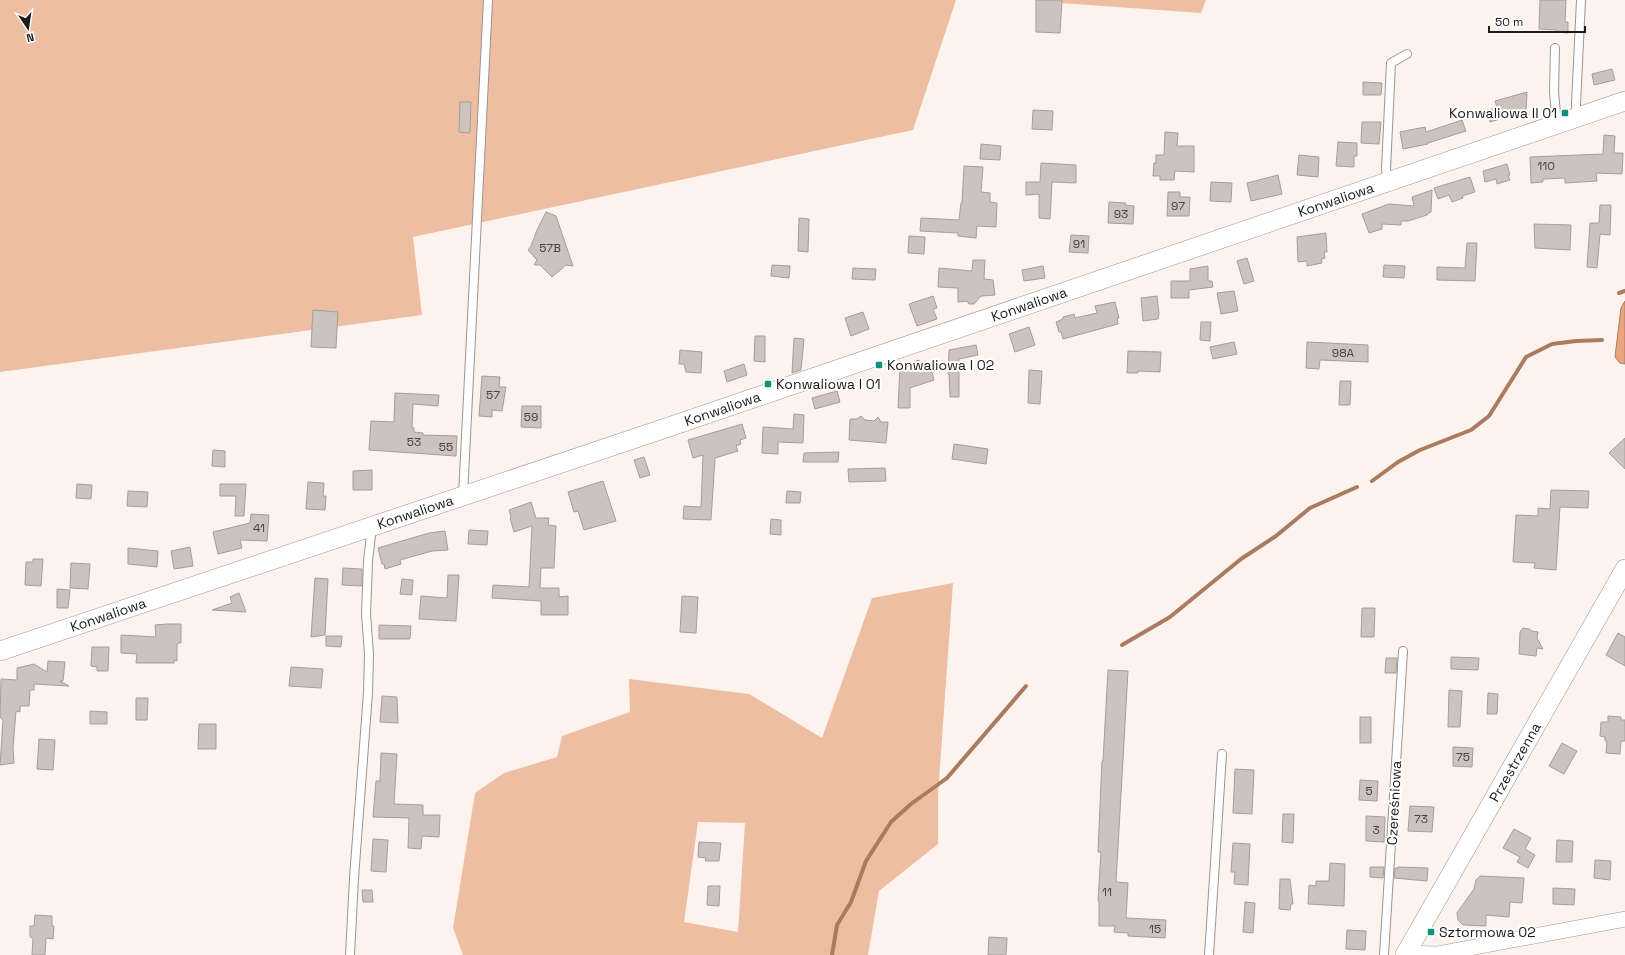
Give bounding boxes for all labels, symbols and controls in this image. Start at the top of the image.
north arrow [8,8,48,48]
scale bar [1489,8,1585,34]
text: 50 m [1495,14,1523,30]
text: N [25,30,35,45]
place label: Konwaliowa II 01 [1449,104,1557,122]
marker: Konwaliowa II 01 [1560,108,1570,118]
house number: 110 [1537,158,1555,174]
street label: Konwaliowa [1295,178,1376,221]
house number: 97 [1171,198,1185,214]
house number: 93 [1114,206,1128,222]
house number: 91 [1073,236,1085,252]
house number: 57B [539,240,561,256]
street label: Konwaliowa [989,283,1069,325]
house number: 98A [1332,345,1355,361]
place label: Konwaliowa I 02 [887,356,994,374]
marker: Konwaliowa I 02 [874,360,884,370]
place label: Konwaliowa I 01 [776,375,881,393]
marker: Konwaliowa I 01 [763,379,773,389]
house number: 57 [486,387,500,403]
street label: Konwaliowa [682,387,763,430]
house number: 59 [524,409,538,425]
house number: 53 [407,434,421,450]
house number: 55 [439,439,453,455]
street label: Konwaliowa [375,491,456,533]
house number: 41 [253,520,265,536]
street label: Konwaliowa [68,594,148,636]
street label: Przestrzenna [1485,719,1545,805]
house number: 75 [1456,749,1470,765]
street label: Czereśniowa [1383,760,1405,846]
house number: 5 [1365,783,1373,799]
house number: 73 [1414,811,1428,827]
house number: 3 [1372,822,1380,838]
house number: 11 [1102,884,1112,900]
house number: 15 [1149,921,1161,937]
place label: Sztormowa 02 [1439,923,1536,941]
marker: Sztormowa 02 [1426,927,1436,937]

